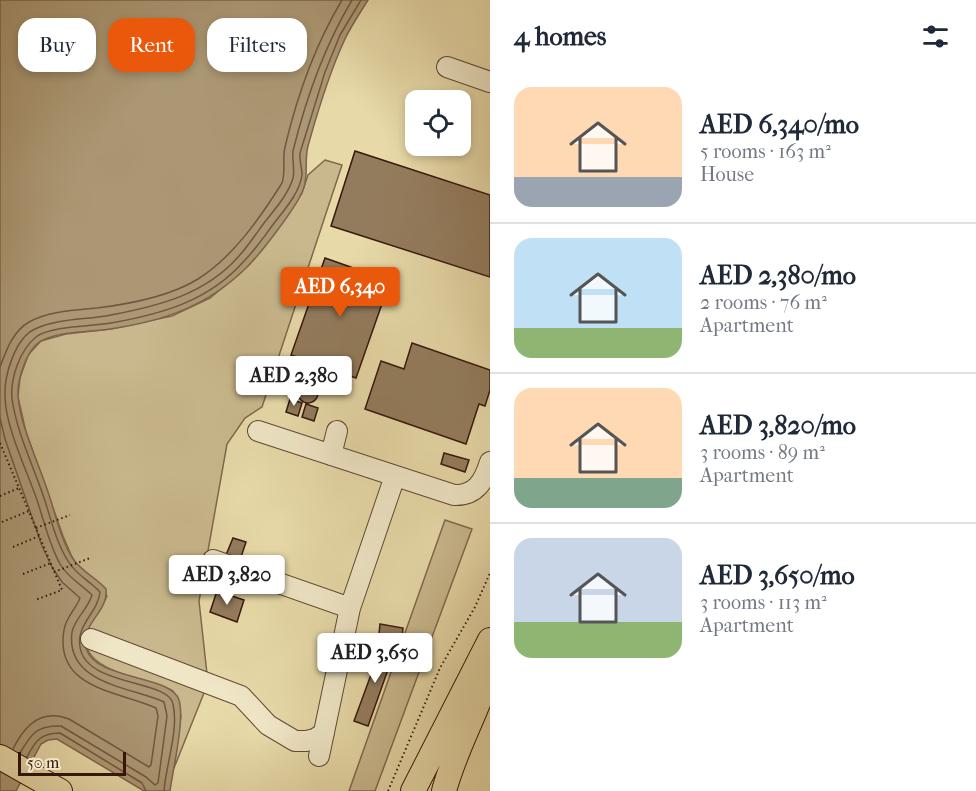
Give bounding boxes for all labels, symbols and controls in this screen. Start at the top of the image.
chip: Buy [18,18,96,72]
chip: Rent [108,18,195,72]
chip: Filters [207,18,307,72]
icon: filters [919,20,952,53]
text: 4 homes [514,21,606,52]
map controls [405,90,471,156]
button: locate [405,90,471,156]
text: AED 6,340/mo [700,109,859,140]
icon: home [562,111,634,183]
text: 5 rooms · 163 m² [700,140,831,163]
text: House [700,163,754,186]
text: AED 2,380/mo [700,260,856,291]
icon: home [562,262,634,334]
pin: AED 6,340 [271,267,409,318]
text: AED 6,340 [295,275,385,298]
text: 2 rooms · 76 m² [700,291,827,314]
text: Apartment [700,314,794,337]
pin: AED 2,380 [225,356,363,407]
text: AED 2,380 [250,364,338,387]
text: AED 3,820/mo [700,410,856,441]
icon: home [562,412,634,484]
text: 3 rooms · 89 m² [700,441,825,464]
text: Apartment [700,464,794,487]
pin: AED 3,820 [158,555,296,606]
text: AED 3,650/mo [700,560,855,591]
icon: home [562,562,634,634]
text: AED 3,820 [183,563,271,586]
text: 3 rooms · 113 m² [700,591,827,614]
text: Apartment [700,614,794,637]
pin: AED 3,650 [306,633,444,684]
text: AED 3,650 [331,641,419,664]
scale bar [18,749,126,776]
text: 50 m [27,753,59,772]

